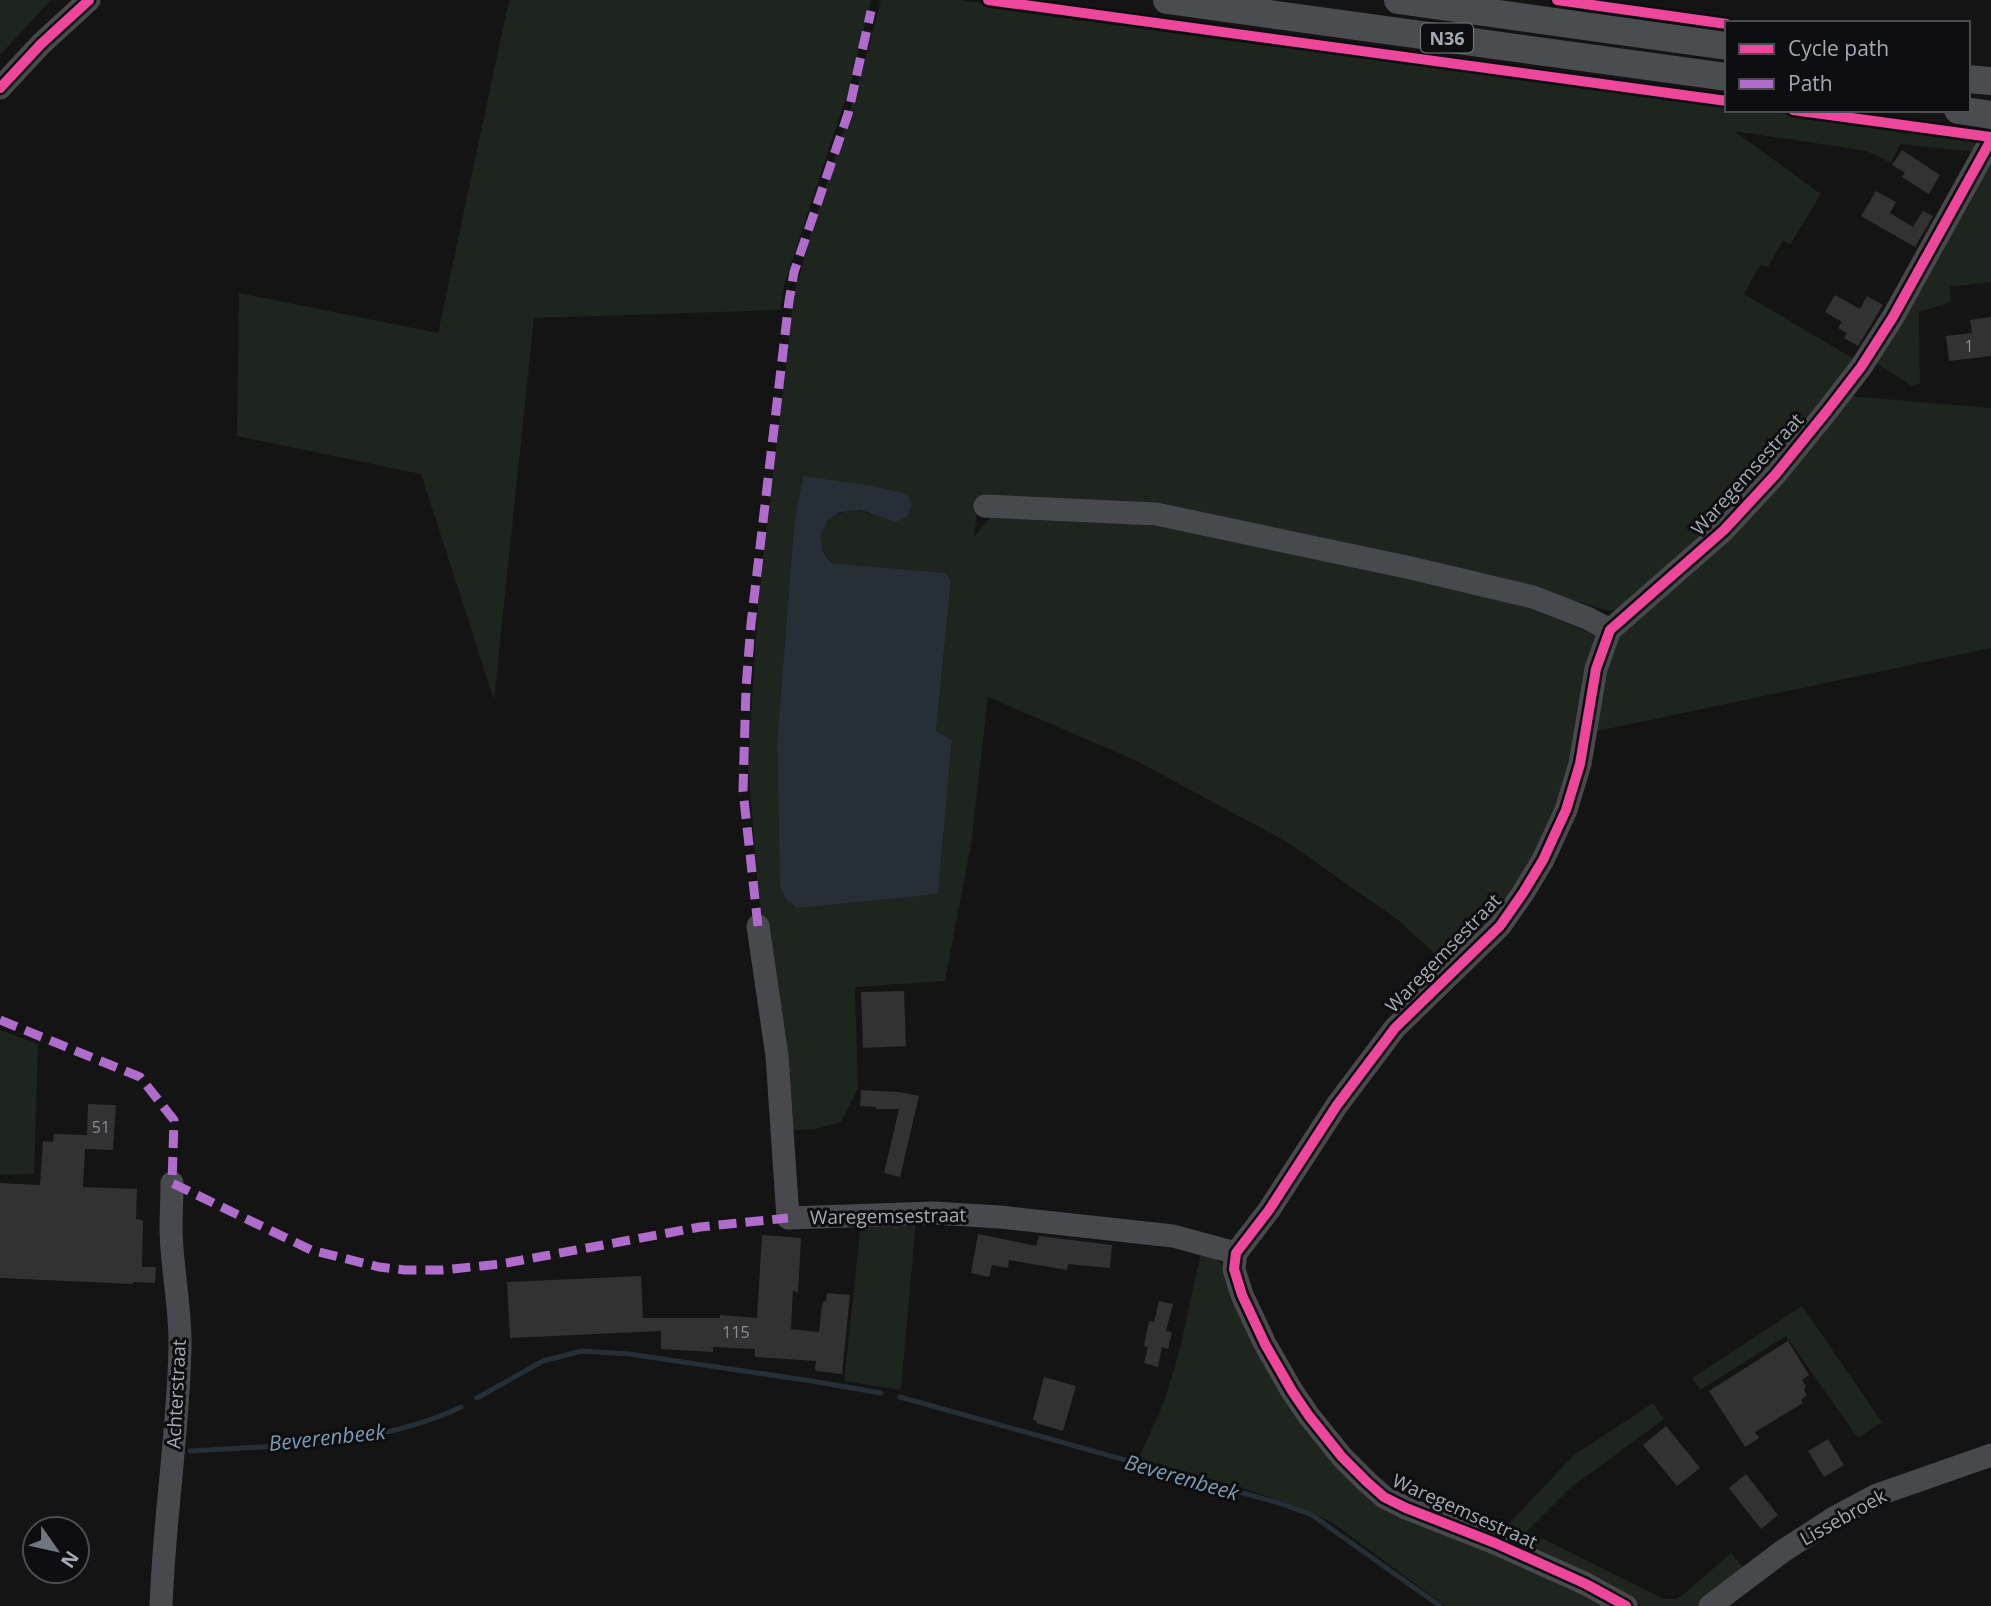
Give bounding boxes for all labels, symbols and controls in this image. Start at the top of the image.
legend [1725,21,1970,112]
road number: N36 [1421,24,1473,52]
text: Cycle path [1788,34,1889,62]
text: Path [1788,69,1833,97]
house number: 1 [1964,335,1974,357]
street label: Waregemsestraat [1685,407,1809,541]
street label: Waregemsestraat [1379,888,1507,1018]
house number: 51 [92,1116,110,1138]
street label: Waregemsestraat [810,1202,967,1230]
house number: 115 [722,1321,750,1343]
street label: Achterstraat [160,1338,192,1449]
water label: Beverenbeek [267,1417,388,1457]
water label: Beverenbeek [1122,1447,1243,1507]
street label: Waregemsestraat [1388,1467,1542,1555]
street label: Lissebroek [1795,1483,1891,1551]
north arrow [21,1515,91,1585]
text: N [55,1546,85,1573]

